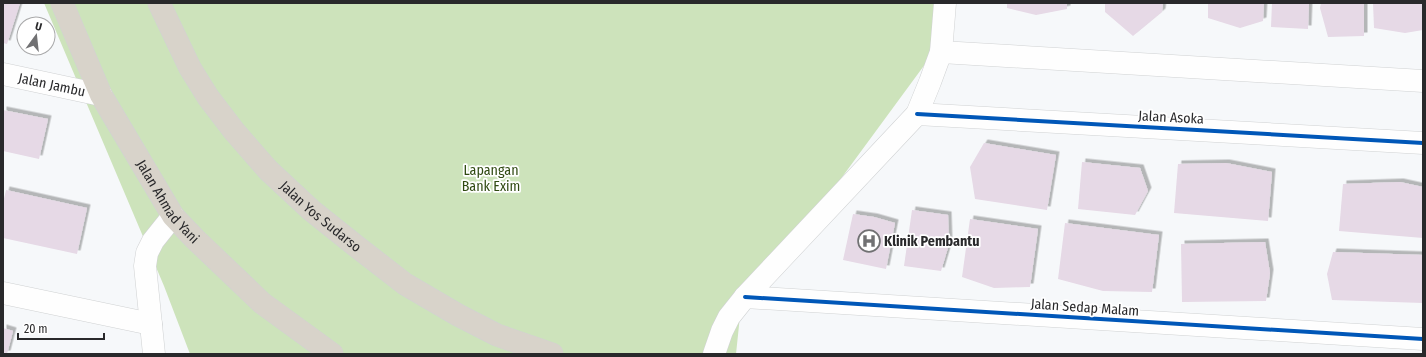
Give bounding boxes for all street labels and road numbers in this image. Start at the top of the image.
street label: Jalan Jambu [17,70,87,100]
street label: Jalan Asoka [1138,107,1204,128]
street label: Jalan Ahmad Yani [133,157,203,247]
street label: Jalan Yos Sudarso [276,178,365,256]
street label: Jalan Sedap Malam [1030,295,1140,320]

